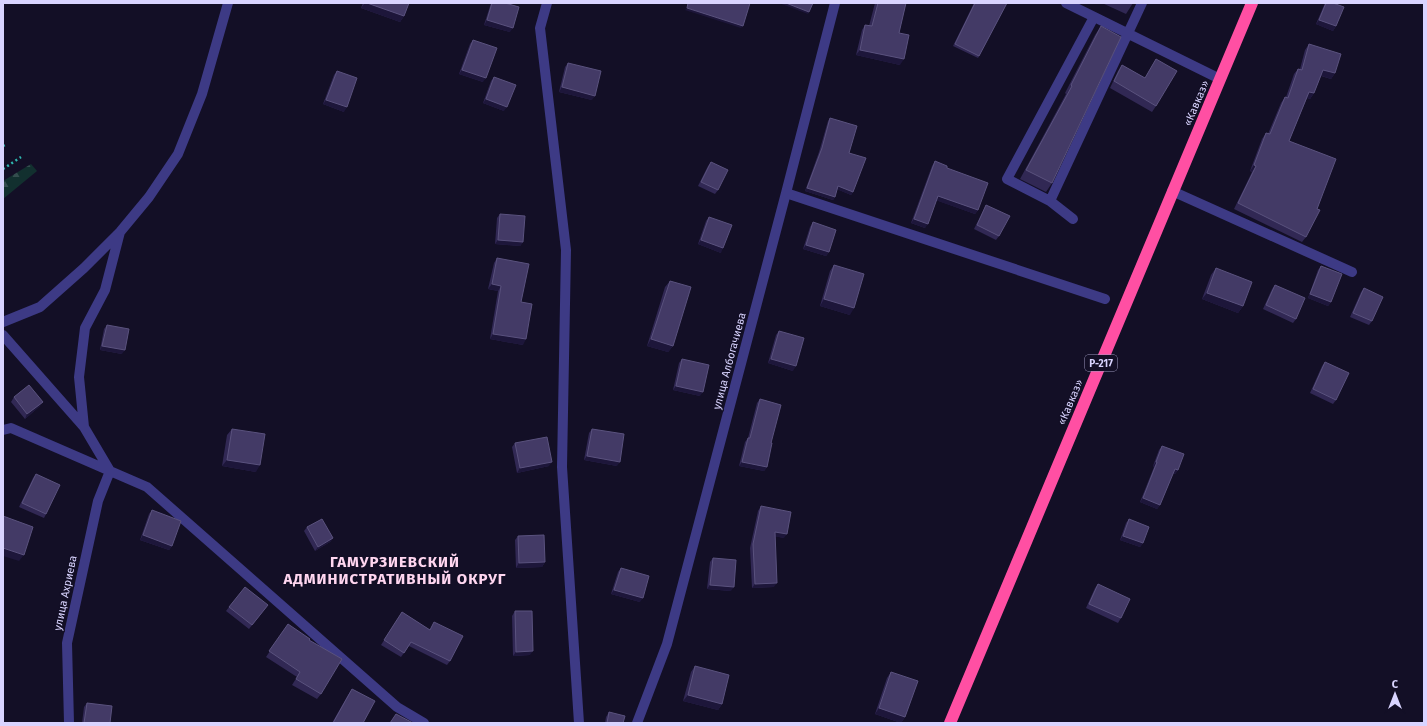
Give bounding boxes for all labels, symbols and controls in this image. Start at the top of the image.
street label: «Кавказ» [1181,78,1212,128]
street label: улица Албогачиева [710,311,749,411]
road number: Р-217 [1085,355,1117,371]
street label: «Кавказ» [1055,377,1086,427]
district label: ГАМУРЗИЕВСКИЙ АДМИНИСТРАТИВНЫЙ ОКРУГ [282,553,507,588]
street label: улица Ахриева [51,554,80,632]
north arrow [1375,674,1415,714]
text: С [1392,678,1399,691]

